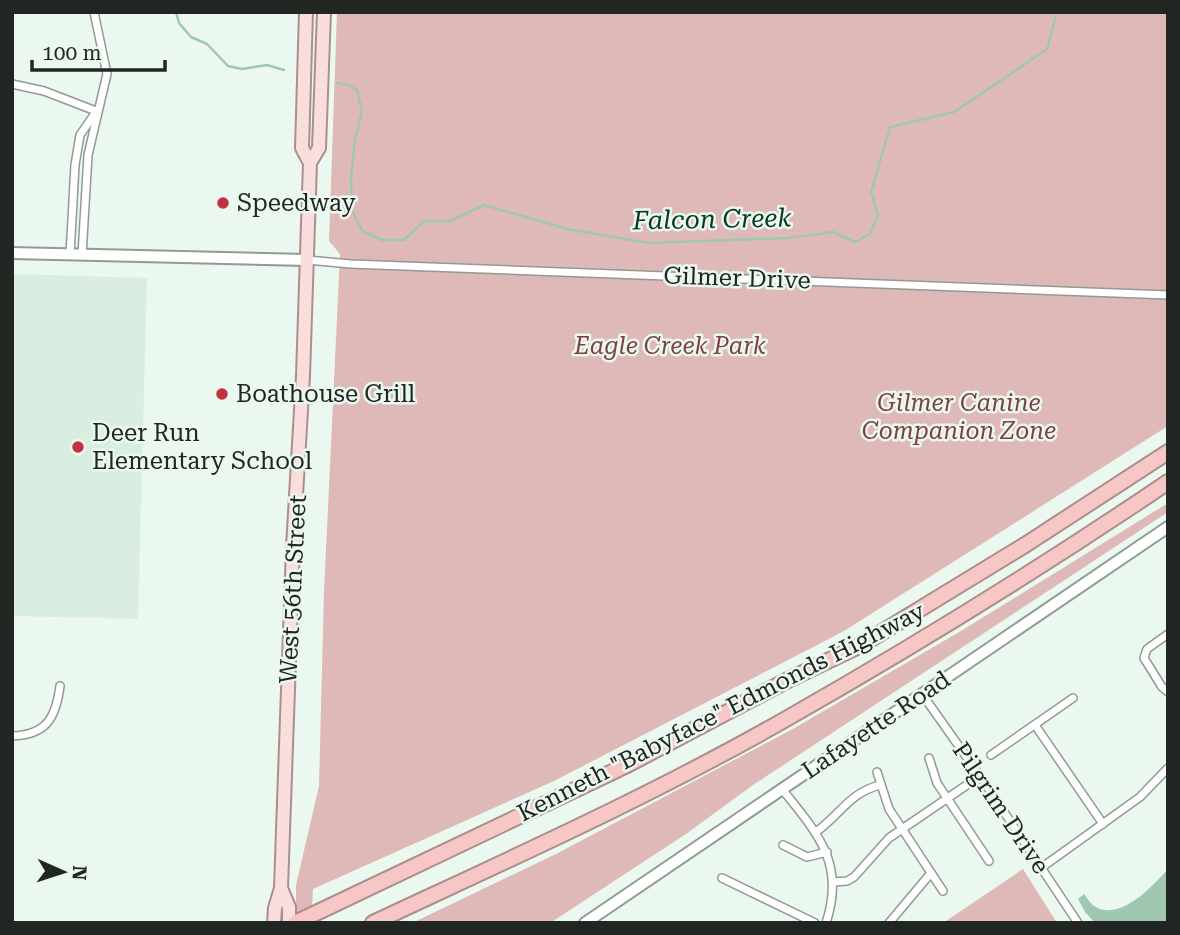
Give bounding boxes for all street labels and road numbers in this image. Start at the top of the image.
street label: Gilmer Drive [663,261,811,295]
street label: West 56th Street [274,494,312,684]
street label: Kenneth "Babyface" Edmonds Highway [513,596,930,827]
street label: Lafayette Road [797,665,955,785]
street label: Pilgrim Drive [947,737,1055,879]

